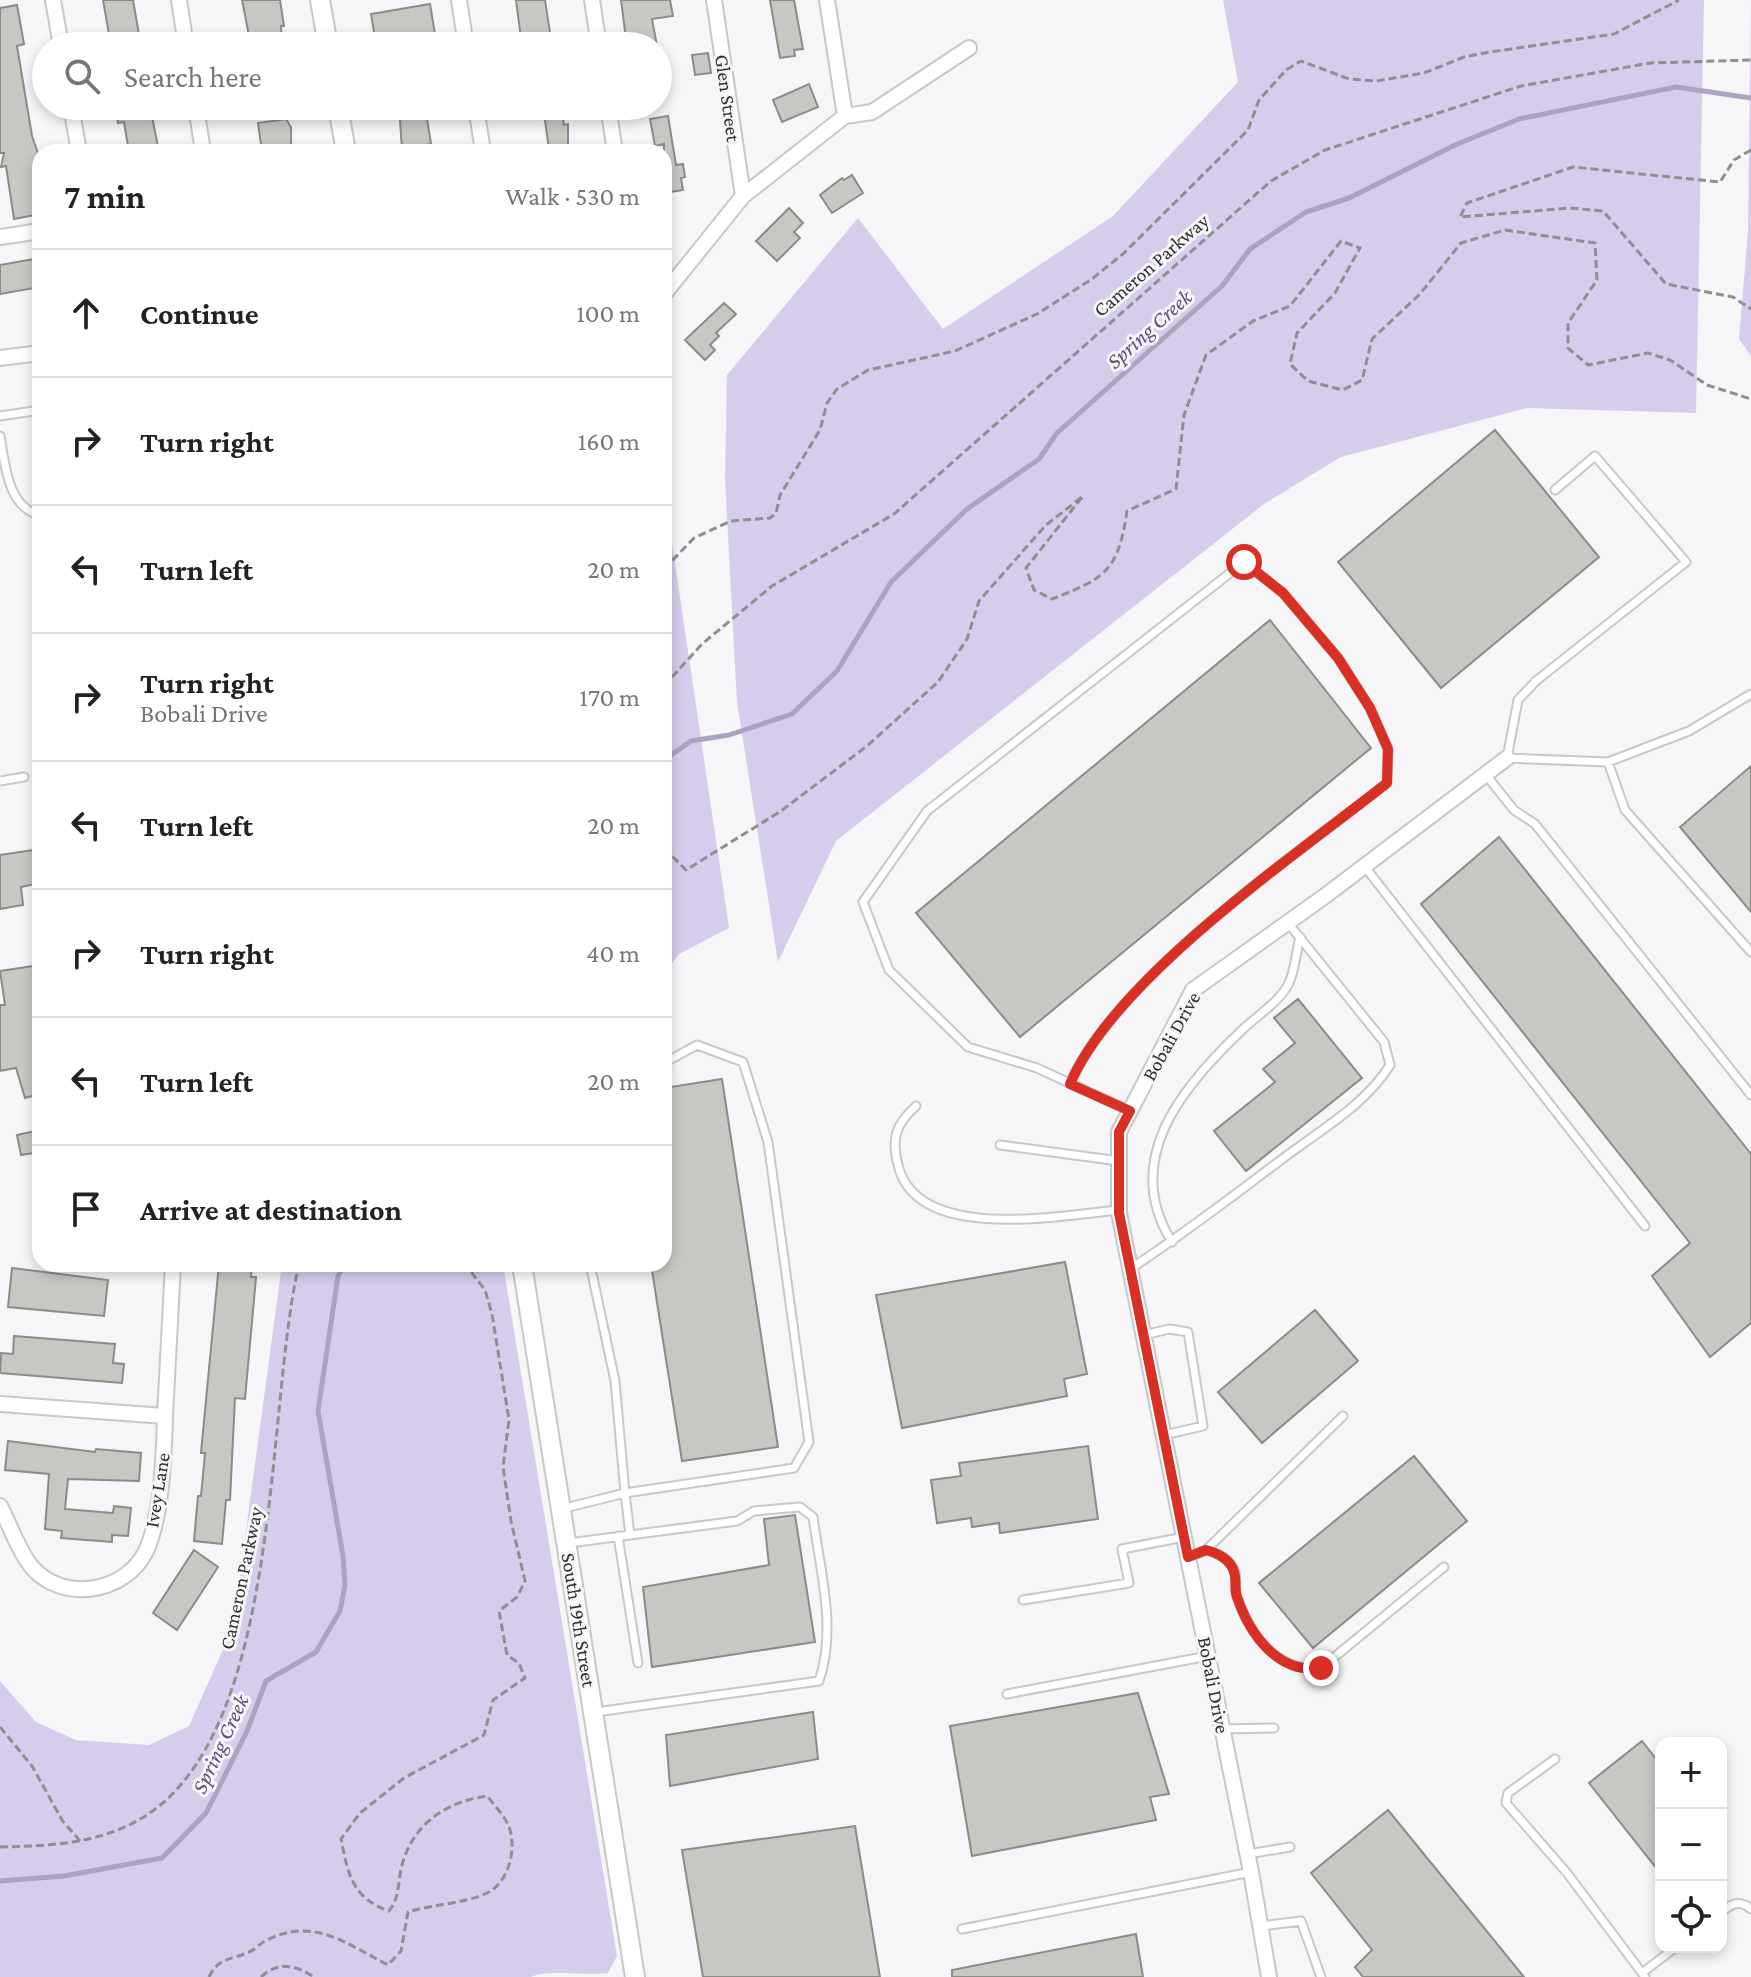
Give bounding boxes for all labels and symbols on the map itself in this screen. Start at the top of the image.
street label: Glen Street [711,53,745,144]
street label: Cameron Parkway [1089,209,1214,322]
water label: Spring Creek [1101,283,1198,374]
route start [1226,544,1262,580]
street label: Bobali Drive [1138,988,1205,1084]
street label: Ivey Lane [140,1451,175,1529]
street label: Cameron Parkway [215,1504,268,1651]
street label: South 19th Street [558,1551,601,1689]
street label: Bobali Drive [1194,1635,1234,1735]
route end [1303,1650,1339,1686]
water label: Spring Creek [186,1689,254,1797]

